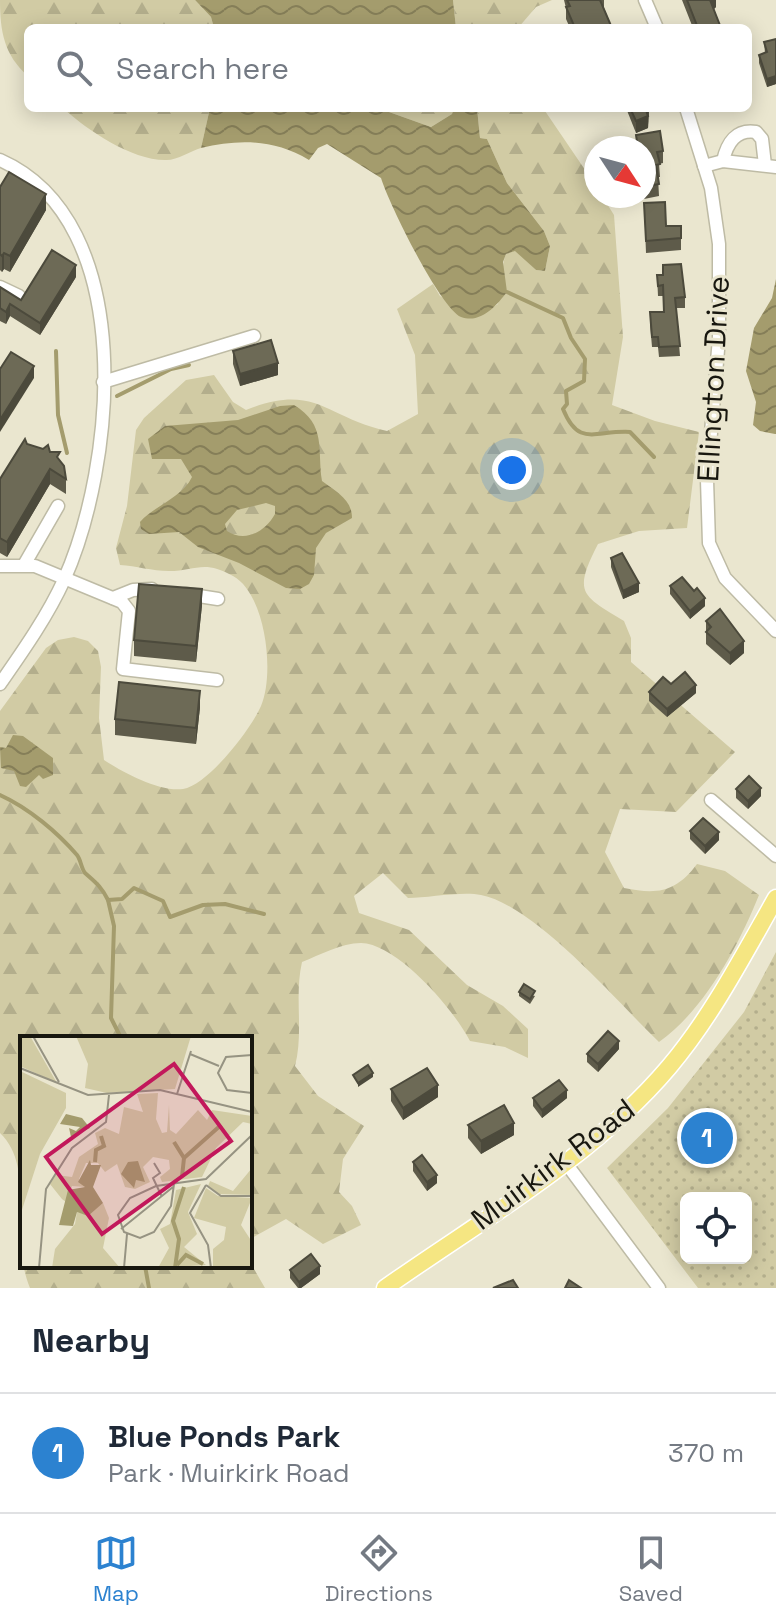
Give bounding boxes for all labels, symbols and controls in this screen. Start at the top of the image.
search box [24,24,752,112]
icon: search [52,46,96,90]
text: Search here [116,49,289,88]
north arrow [584,136,656,208]
street label: Ellington Drive [688,275,738,483]
your location [492,450,532,490]
inset map [20,1036,252,1268]
street label: Muirkirk Road [463,1090,643,1238]
pin: 1 [681,1108,733,1168]
map controls [680,1192,752,1264]
button: locate [680,1192,752,1264]
text: Nearby [32,1319,150,1362]
text: Blue Ponds Park [108,1417,340,1456]
text: 1 [52,1436,64,1470]
text: 370 m [668,1436,744,1470]
text: Park · Muirkirk Road [108,1456,350,1490]
tab: Map [93,1531,139,1607]
tab: Directions [325,1531,433,1607]
tab: Saved [619,1531,683,1607]

